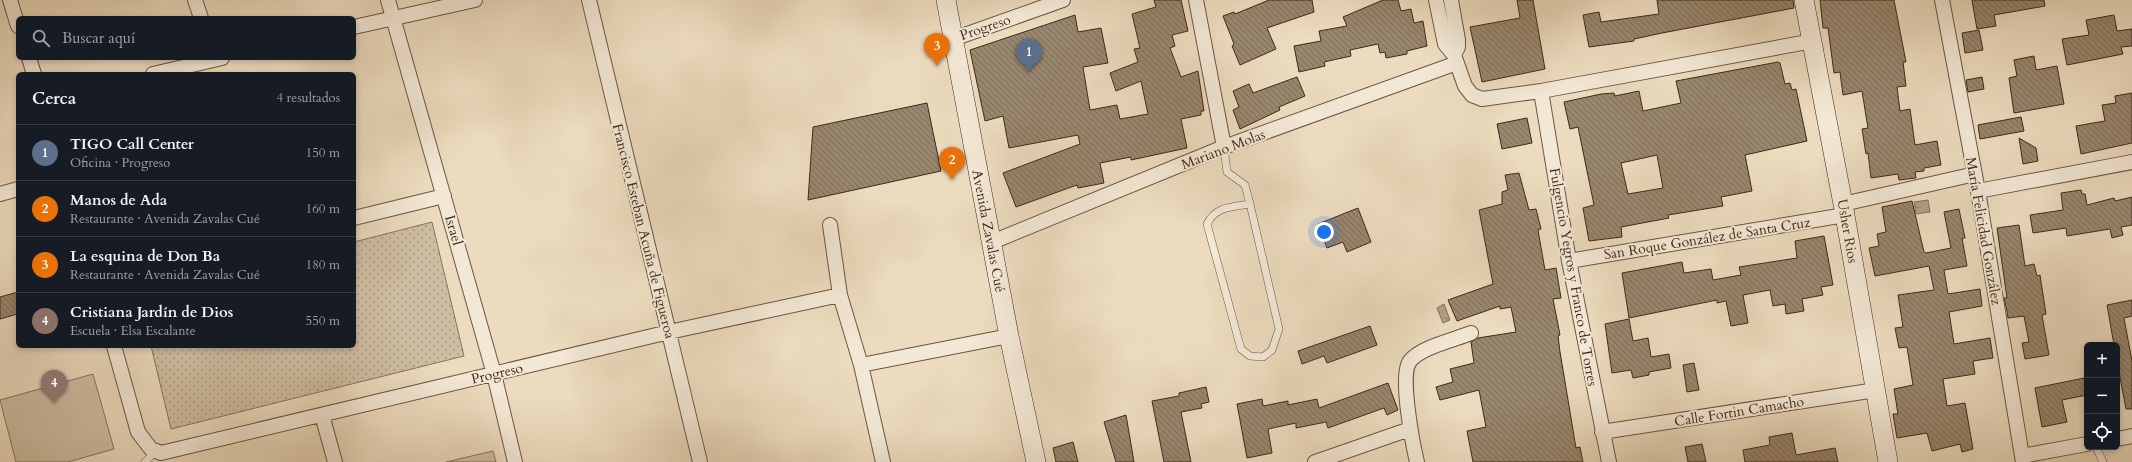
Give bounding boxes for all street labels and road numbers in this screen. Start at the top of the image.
street label: Progreso [957,10,1013,45]
street label: Francisco Esteban Acuña de Figueroa [608,122,679,341]
street label: Mariano Molas [1178,125,1268,174]
street label: María Felicidad González [1961,156,2006,307]
street label: Fulgencio Yegros y Franco de Torres [1545,166,1602,388]
street label: Avenida Zavalas Cué [967,168,1010,294]
street label: Usher Rios [1833,197,1863,265]
street label: Israel [440,213,467,248]
street label: San Roque González de Santa Cruz [1602,213,1812,264]
street label: Progreso [469,358,525,389]
street label: Calle Fortin Camacho [1673,392,1806,431]

